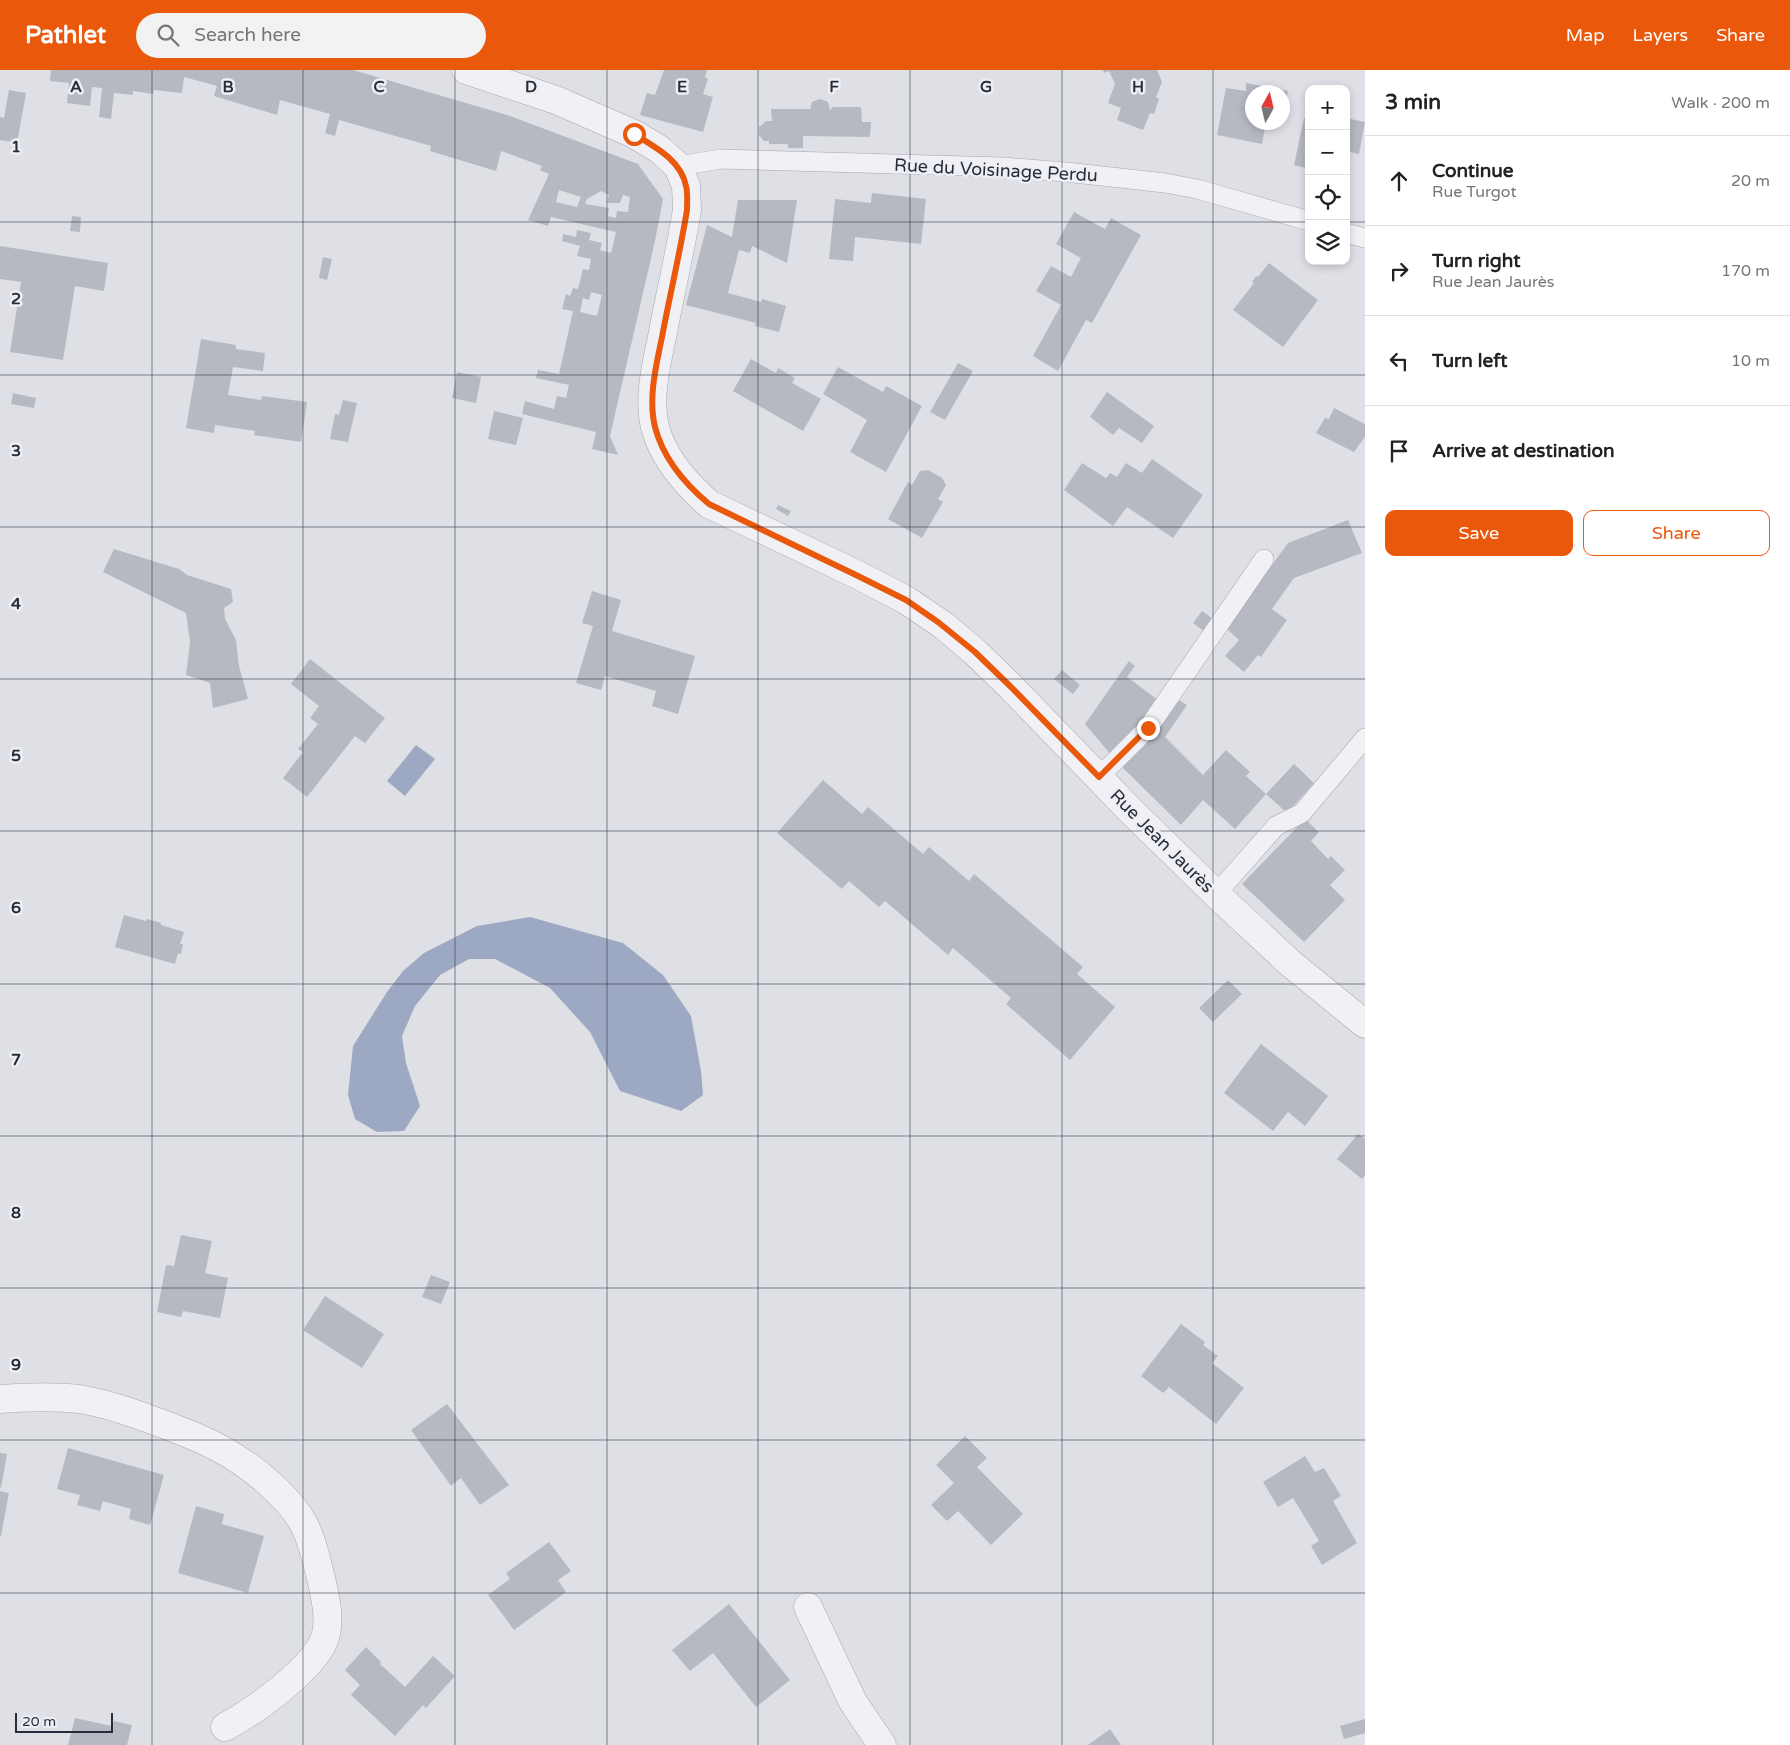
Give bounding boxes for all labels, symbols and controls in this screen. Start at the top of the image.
search box [136,13,486,58]
text: Pathlet [25,21,106,50]
icon: search [154,21,182,49]
text: Search here [194,24,301,46]
text: Map [1566,24,1605,46]
text: Layers [1633,24,1688,46]
text: Share [1716,24,1765,46]
text: A [70,77,82,97]
text: B [222,77,234,97]
text: C [373,77,385,97]
text: D [525,77,537,97]
text: E [677,77,687,97]
text: F [829,77,839,97]
text: G [980,77,992,97]
text: H [1132,77,1144,97]
north arrow [1245,85,1290,130]
map controls [1305,85,1350,265]
button: + [1305,85,1350,130]
text: 3 min [1385,90,1441,115]
text: Walk · 200 m [1671,93,1770,113]
route start [623,123,646,146]
button: − [1305,130,1350,175]
text: 1 [11,137,21,157]
street label: Rue du Voisinage Perdu [894,154,1098,186]
text: Continue [1432,160,1514,182]
icon: ahead [1385,167,1413,195]
text: 20 m [1731,171,1770,191]
button: locate [1305,175,1350,220]
text: Rue Turgot [1432,182,1517,202]
button: layers [1305,220,1350,265]
text: Turn right [1432,250,1520,272]
icon: right [1385,257,1413,285]
text: 170 m [1721,261,1770,281]
text: Rue Jean Jaurès [1432,272,1555,292]
text: 2 [11,289,21,309]
icon: left [1385,347,1413,375]
text: Turn left [1432,350,1508,372]
text: 10 m [1731,351,1770,371]
icon: arrive [1385,437,1413,465]
text: Arrive at destination [1432,440,1615,462]
text: 3 [11,441,21,461]
button: Save [1385,510,1573,556]
button: Share [1583,510,1770,556]
text: 4 [11,594,21,614]
route end [1137,717,1160,740]
text: 5 [11,746,21,766]
street label: Rue Jean Jaurès [1105,784,1219,898]
text: 6 [11,898,21,918]
text: 7 [11,1050,21,1070]
text: 8 [11,1203,21,1223]
text: 9 [11,1355,21,1375]
scale bar [15,1710,112,1733]
text: 20 m [22,1713,56,1730]

